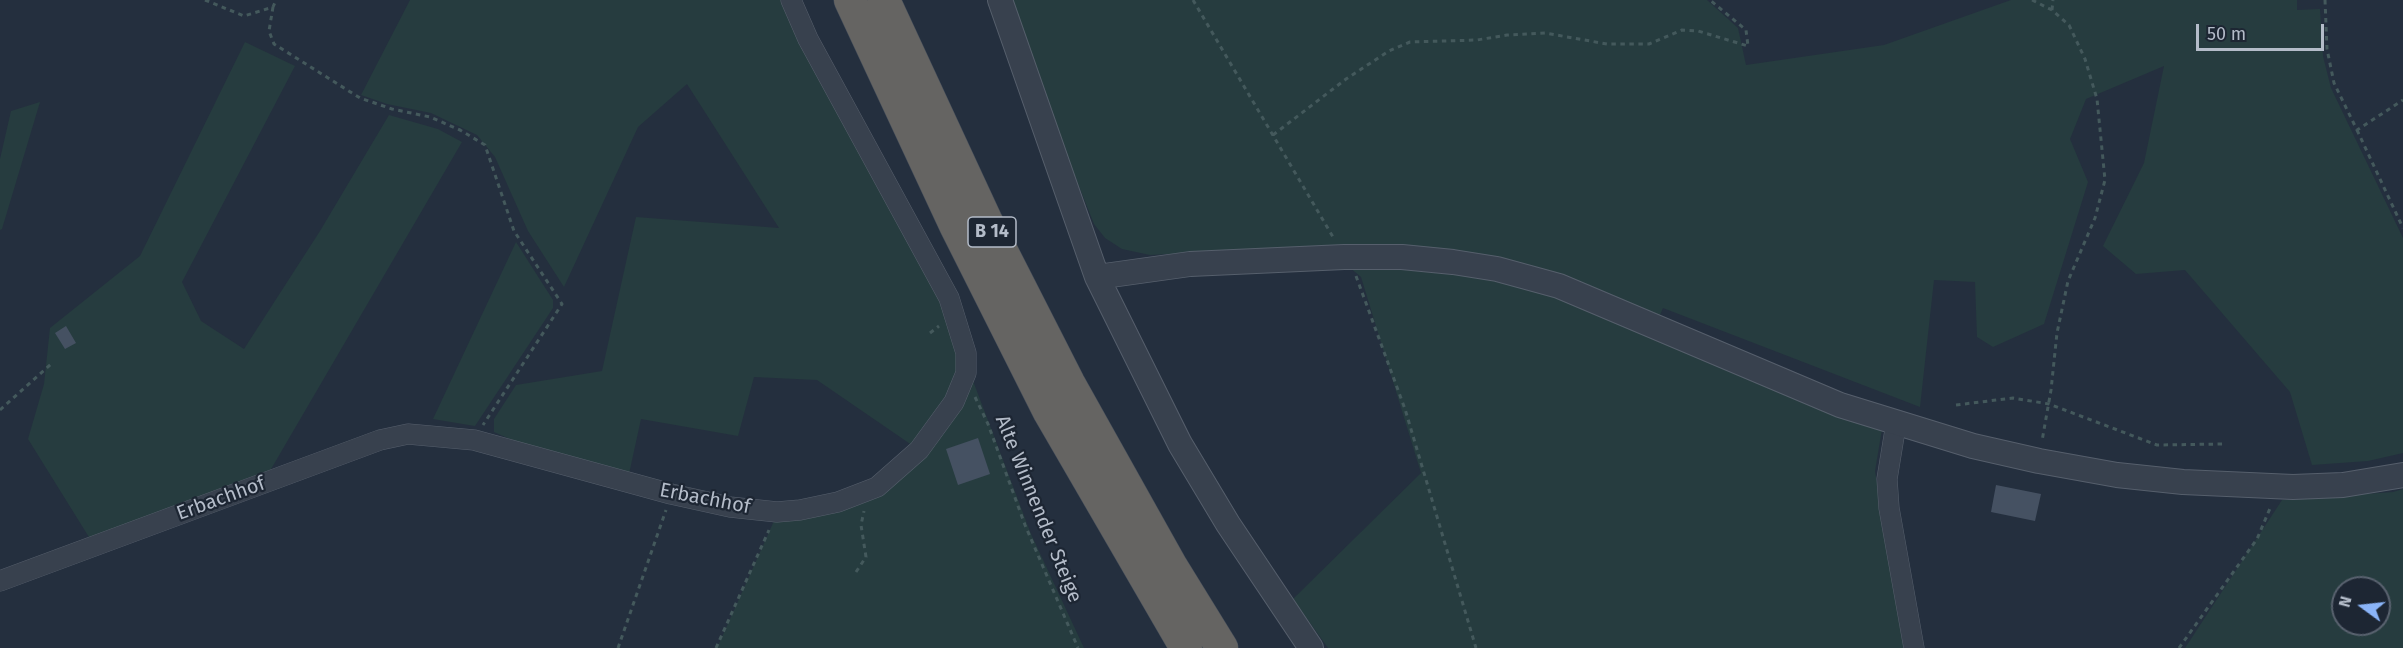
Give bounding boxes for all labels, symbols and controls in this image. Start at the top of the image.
scale bar [2199,12,2326,50]
text: 50 m [2207,23,2246,45]
road number: B 14 [968,217,1016,247]
street label: Alte Winnender Steige [989,412,1087,606]
street label: Erbachhof [174,472,268,526]
street label: Erbachhof [657,478,753,520]
north arrow [2331,576,2391,636]
text: N [2335,594,2356,609]

